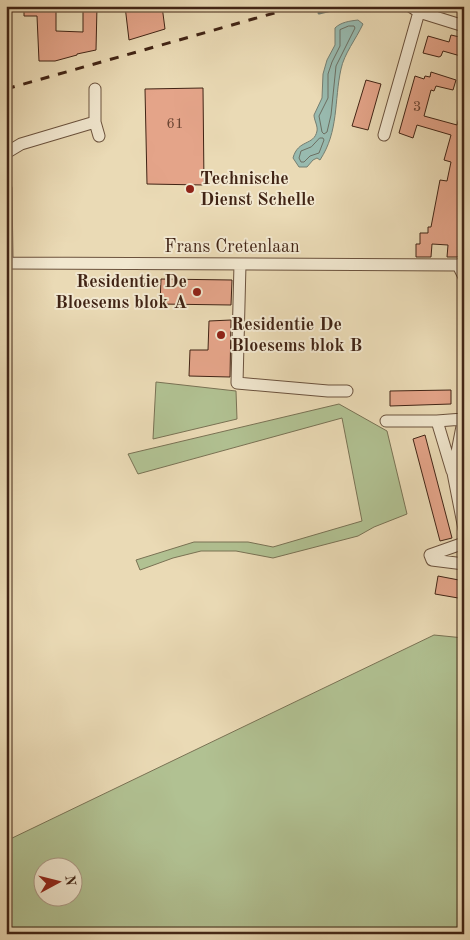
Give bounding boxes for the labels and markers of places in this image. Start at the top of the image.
place label: Technische Dienst Schelle [200,170,315,209]
marker: Technische Dienst Schelle [184,183,196,195]
place label: Residentie De Bloesems blok A [55,273,187,312]
marker: Residentie De Bloesems blok A [191,286,203,298]
place label: Residentie De Bloesems blok B [231,316,362,355]
marker: Residentie De Bloesems blok B [215,329,227,341]

